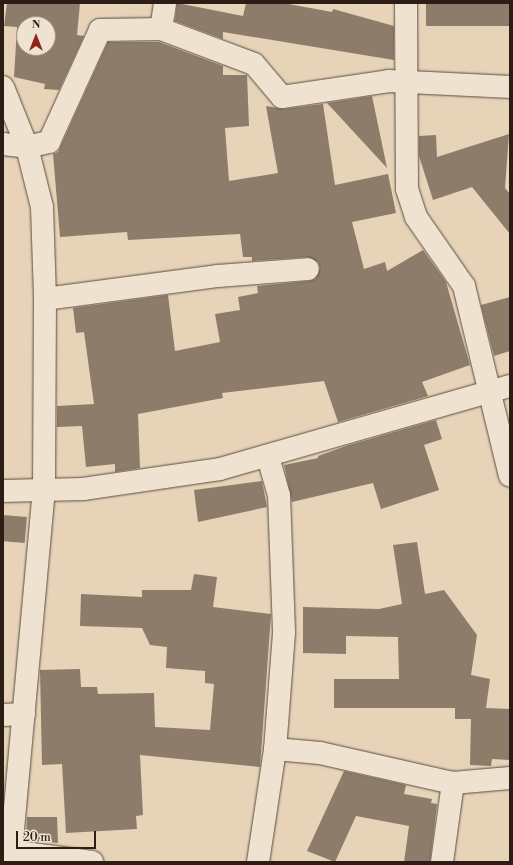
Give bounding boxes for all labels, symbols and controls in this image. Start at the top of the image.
north arrow [16,16,56,56]
text: N [32,18,40,32]
scale bar [18,823,98,849]
text: 20 m [23,830,51,845]

